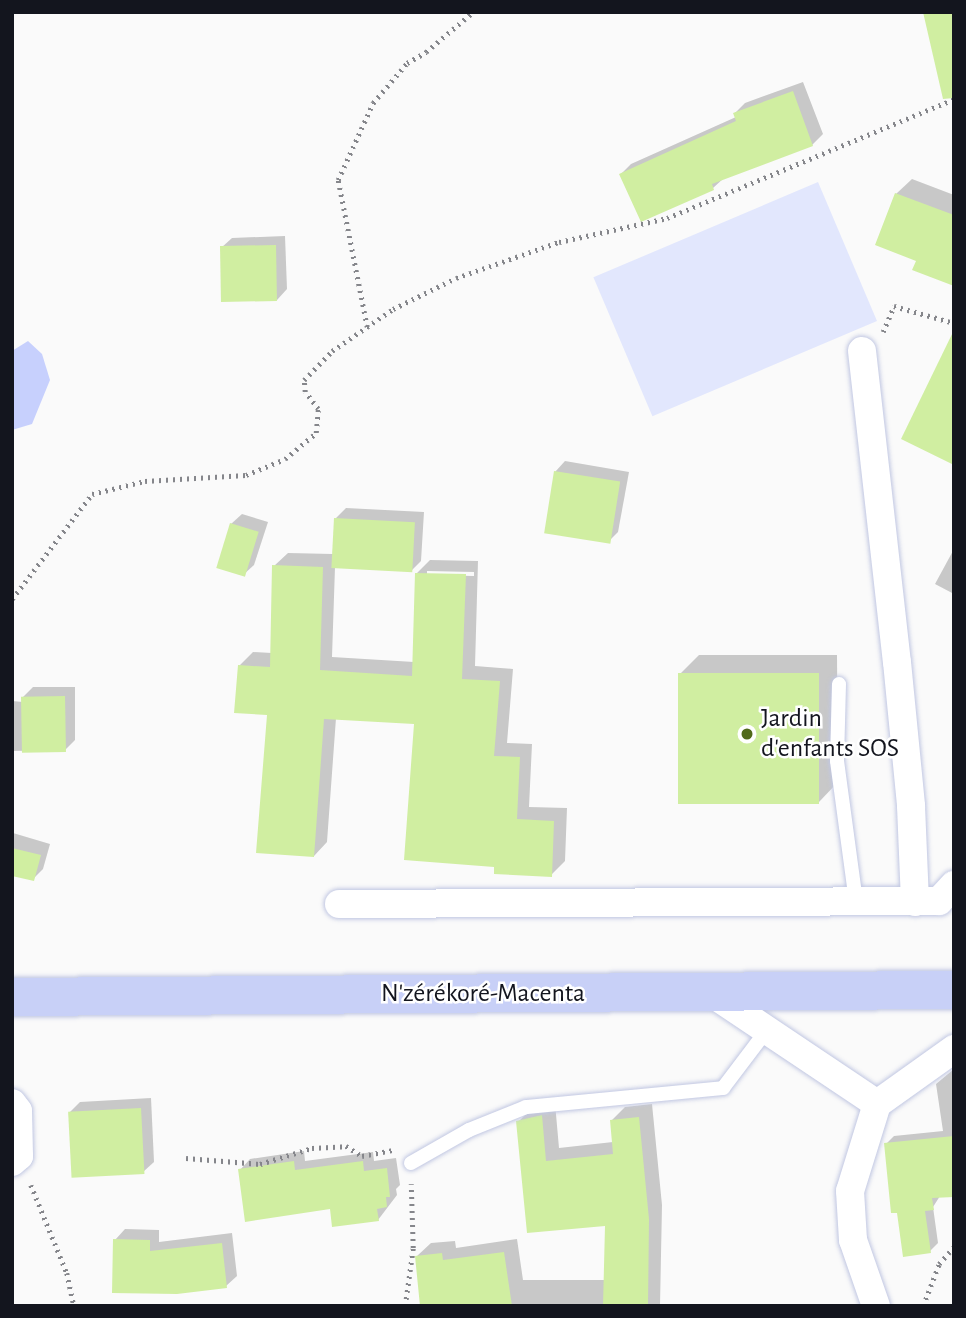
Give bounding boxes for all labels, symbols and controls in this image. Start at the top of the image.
place label: Jardin d'enfants SOS [761,703,899,764]
marker: Jardin d'enfants SOS [739,726,755,742]
street label: N'zérékoré-Macenta [381,978,585,1010]

